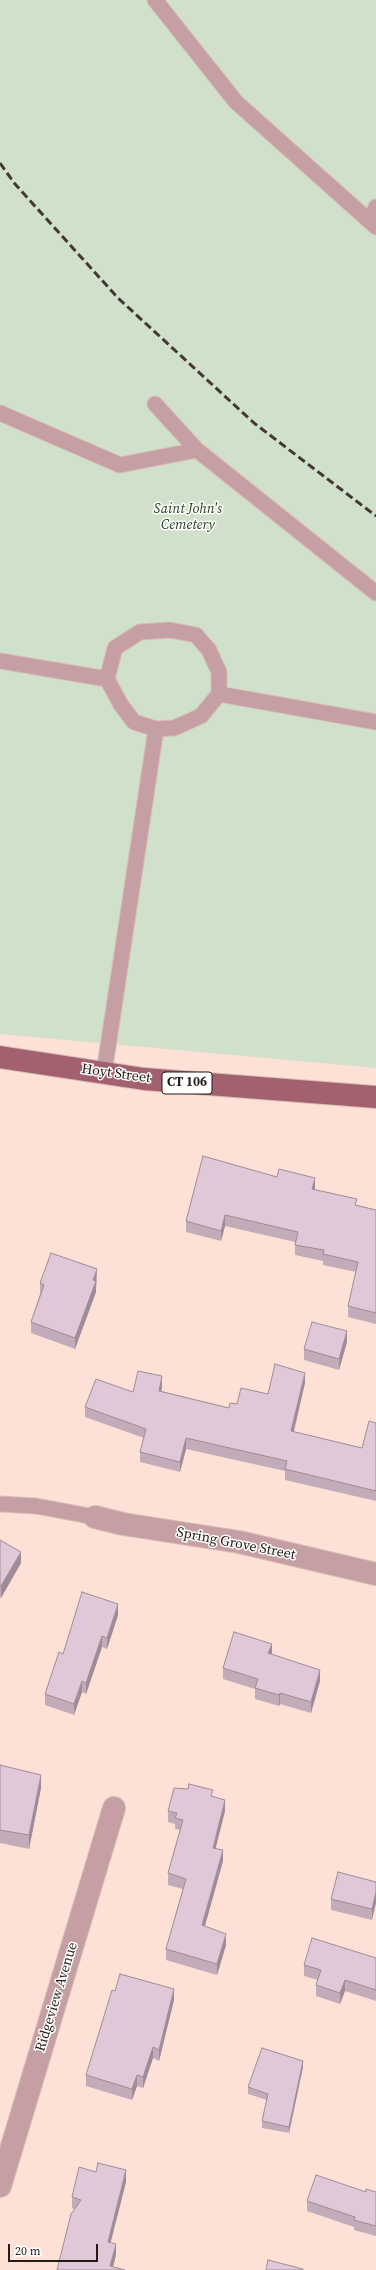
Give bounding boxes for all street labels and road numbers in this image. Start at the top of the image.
street label: Hoyt Street [80,1061,152,1087]
road number: CT 106 [162,1072,212,1094]
street label: Spring Grove Street [175,1524,297,1564]
street label: Ridgeview Avenue [32,1940,82,2054]

